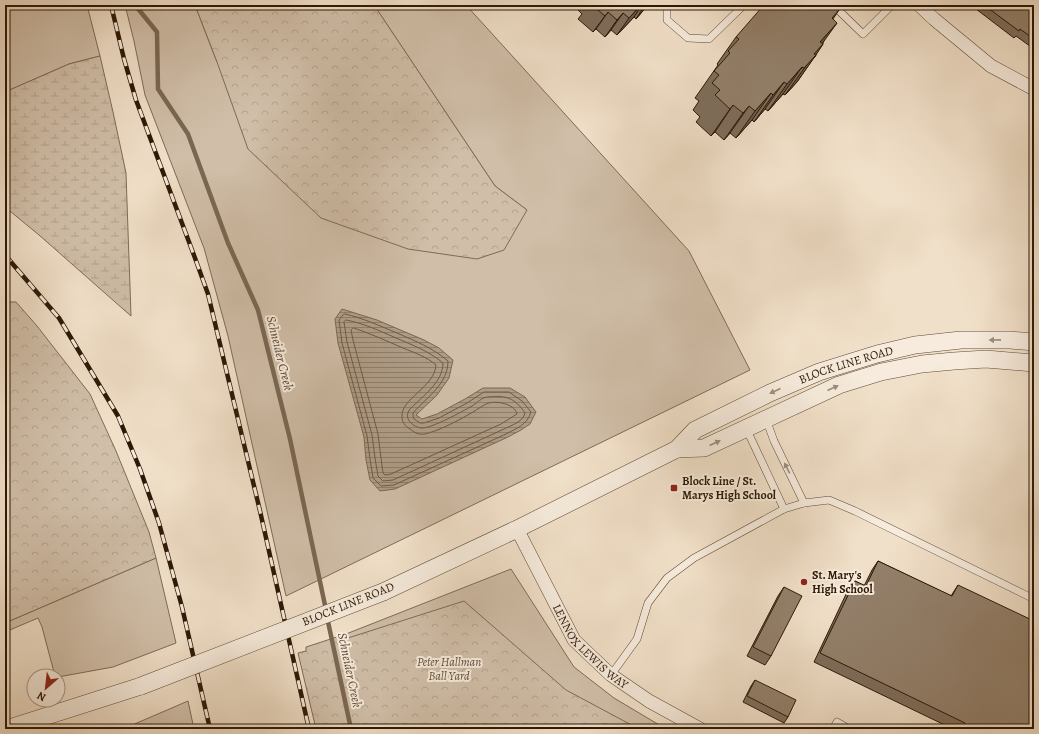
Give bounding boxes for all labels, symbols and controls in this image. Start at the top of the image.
water label: Schneider Creek [263,314,298,392]
one-way arrow [988,337,1001,343]
street label: BLOCK LINE ROAD [796,342,895,388]
one-way arrow [828,385,839,391]
one-way arrow [770,388,781,394]
one-way arrow [710,440,721,446]
one-way arrow [784,463,790,474]
place label: Block Line / St. Marys High School [682,473,777,503]
marker: Block Line / St. Marys High School [669,483,679,493]
place label: St. Mary's High School [812,567,873,597]
marker: St. Mary's High School [799,577,809,587]
street label: BLOCK LINE ROAD [300,578,396,630]
street label: LENNOX LEWIS WAY [549,601,632,693]
water label: Schneider Creek [334,631,366,709]
park label: Peter Hallman Ball Yard [417,654,481,684]
north arrow [26,668,66,708]
text: N [34,688,49,705]

